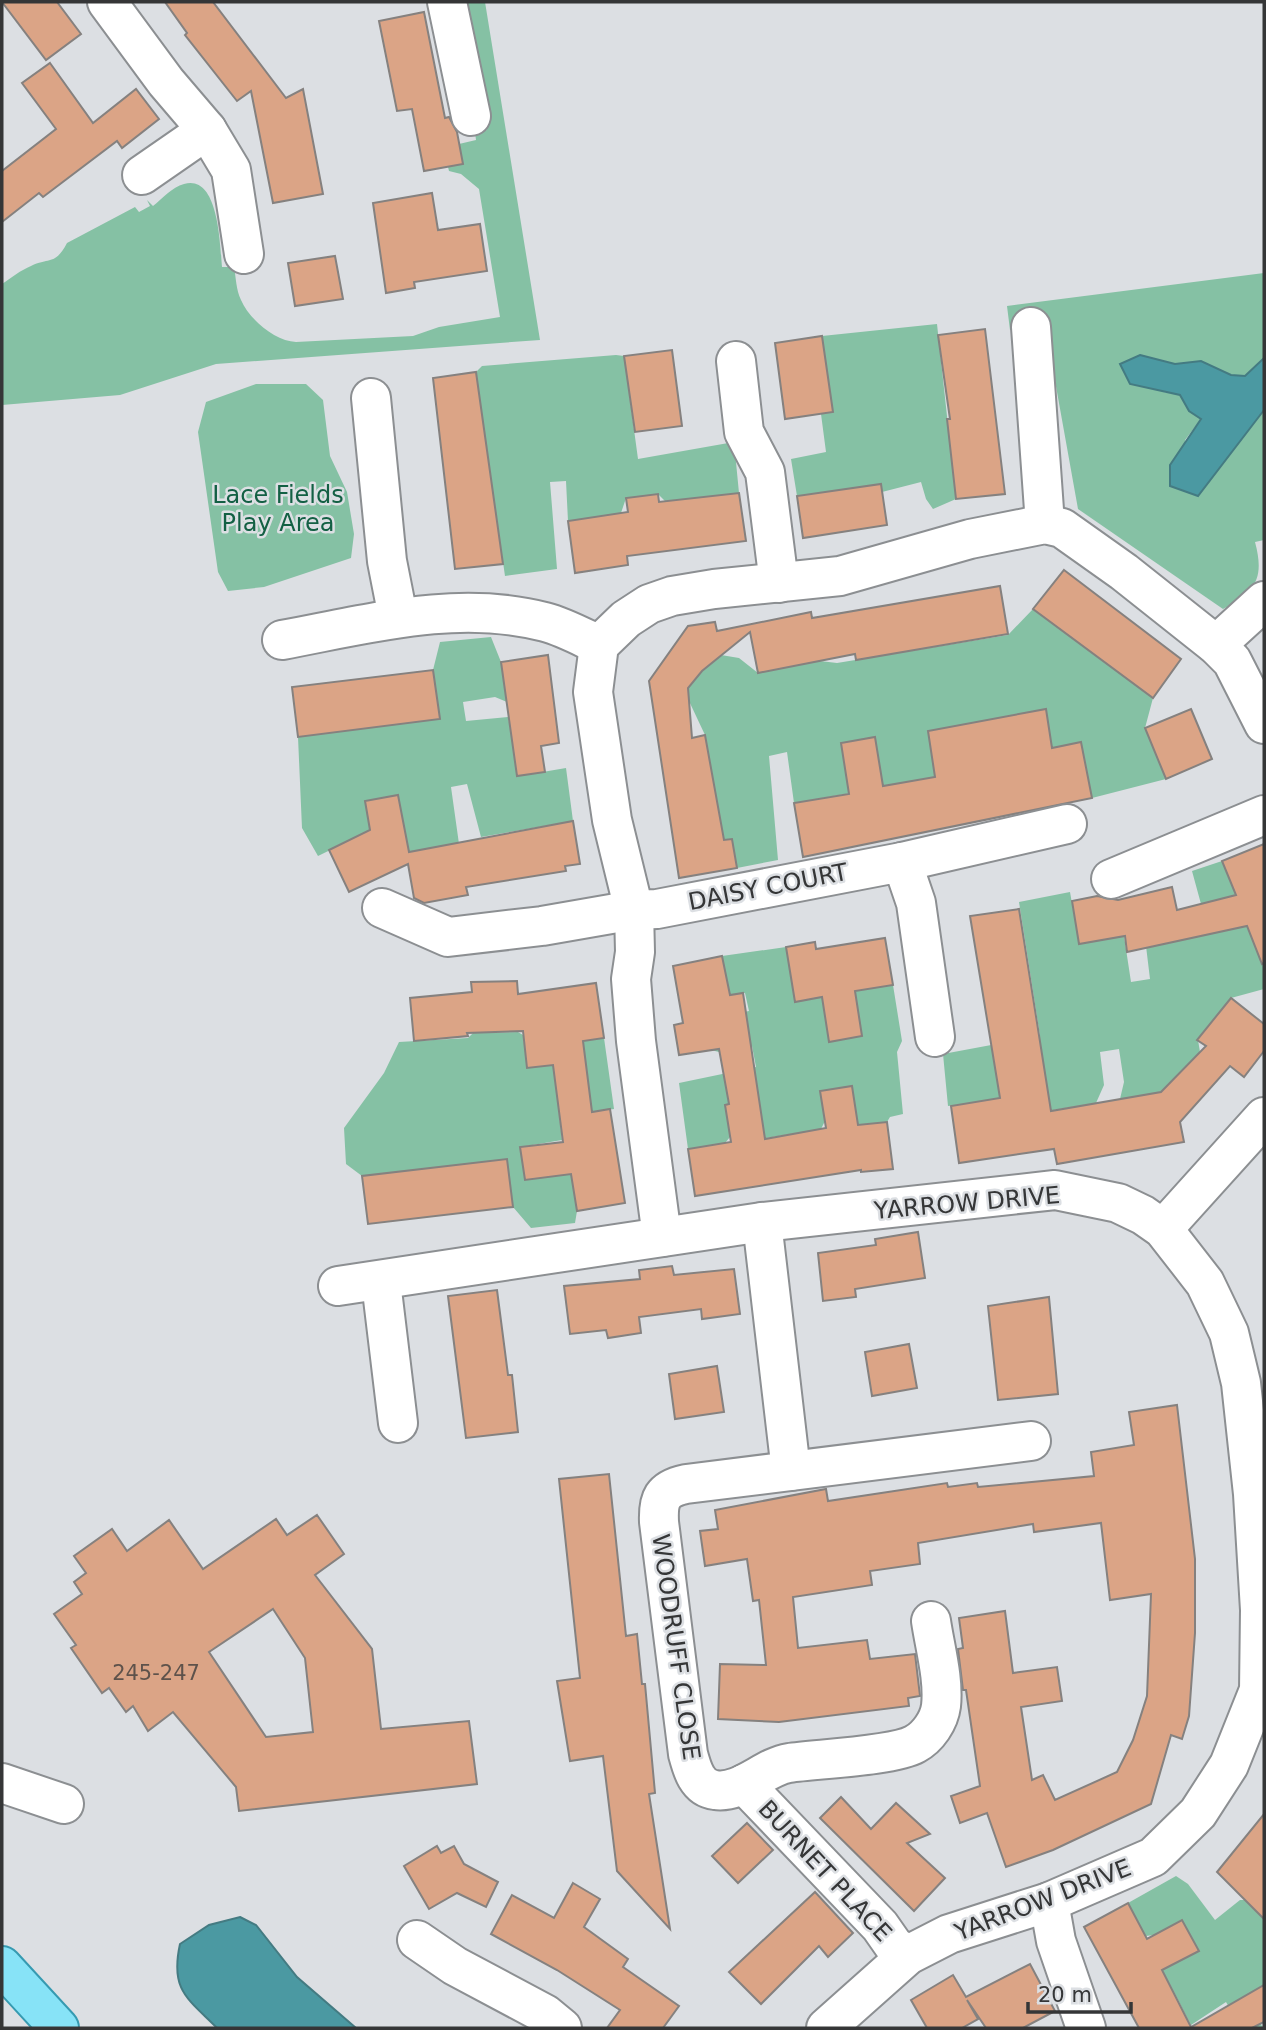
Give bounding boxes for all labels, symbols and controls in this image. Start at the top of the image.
park label: Lace Fields Play Area [212,481,344,537]
street label: DAISY COURT [686,858,850,916]
street label: YARROW DRIVE [872,1181,1061,1225]
street label: WOODRUFF CLOSE [646,1532,706,1762]
house number: 245-247 [112,1661,200,1685]
street label: BURNET PLACE [753,1795,897,1947]
street label: YARROW DRIVE [950,1853,1135,1947]
scale bar [1028,1970,1131,2014]
text: 20 m [1038,1983,1092,2007]

